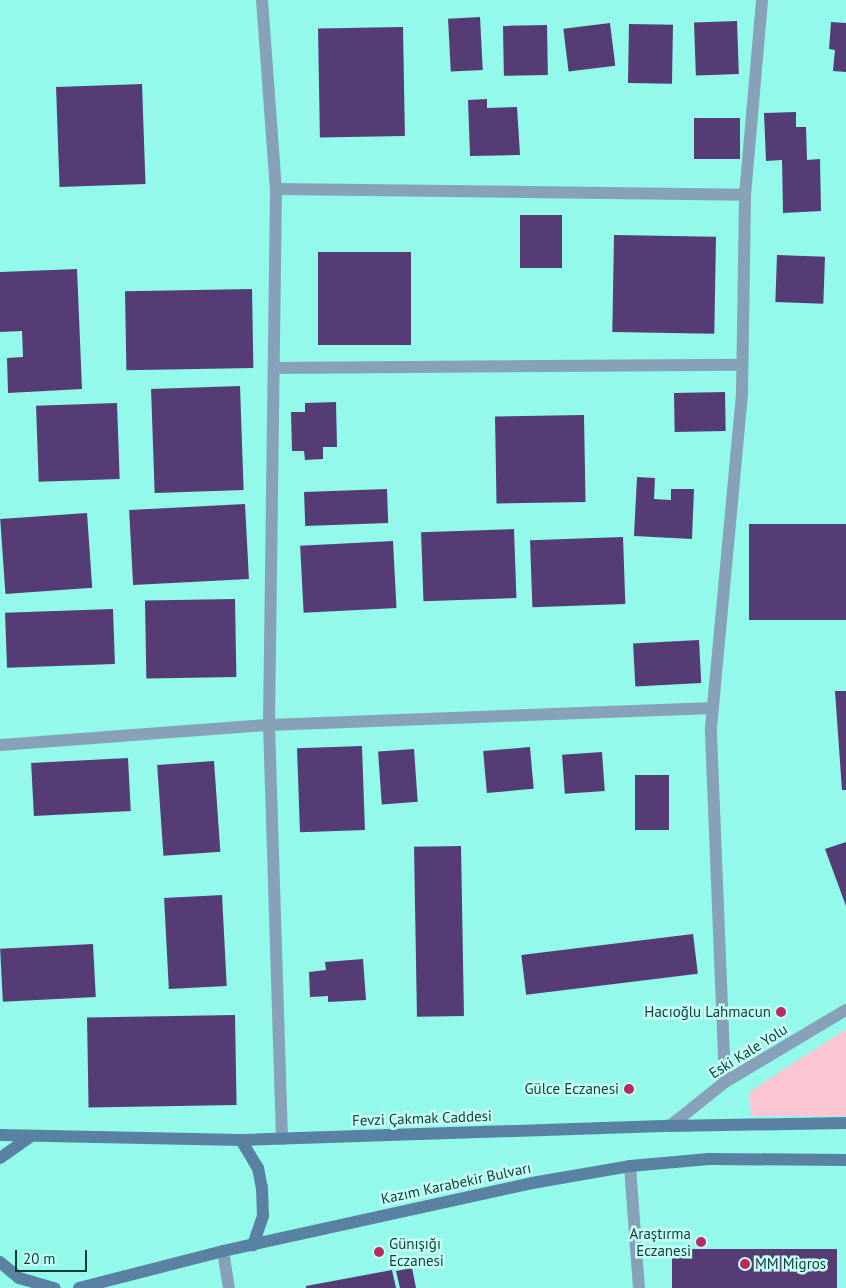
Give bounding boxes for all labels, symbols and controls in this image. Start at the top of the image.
place label: Hacıoğlu Lahmacun [644,1003,771,1021]
marker: Hacıoğlu Lahmacun [775,1006,787,1018]
street label: Eski Kale Yolu [705,1020,791,1082]
place label: Gülce Eczanesi [524,1080,619,1098]
marker: Gülce Eczanesi [623,1083,635,1095]
street label: Fevzi Çakmak Caddesi [352,1107,492,1129]
street label: Kazım Karabekir Bulvarı [379,1158,533,1208]
place label: Araştırma Eczanesi [630,1224,691,1259]
place label: Günışığı Eczanesi [389,1234,444,1269]
marker: Araştırma Eczanesi [695,1236,707,1248]
scale bar [18,1240,90,1272]
marker: Günışığı Eczanesi [373,1246,385,1258]
text: 20 m [23,1249,56,1268]
place label: MM Migros [755,1255,826,1273]
marker: MM Migros [739,1258,751,1270]

